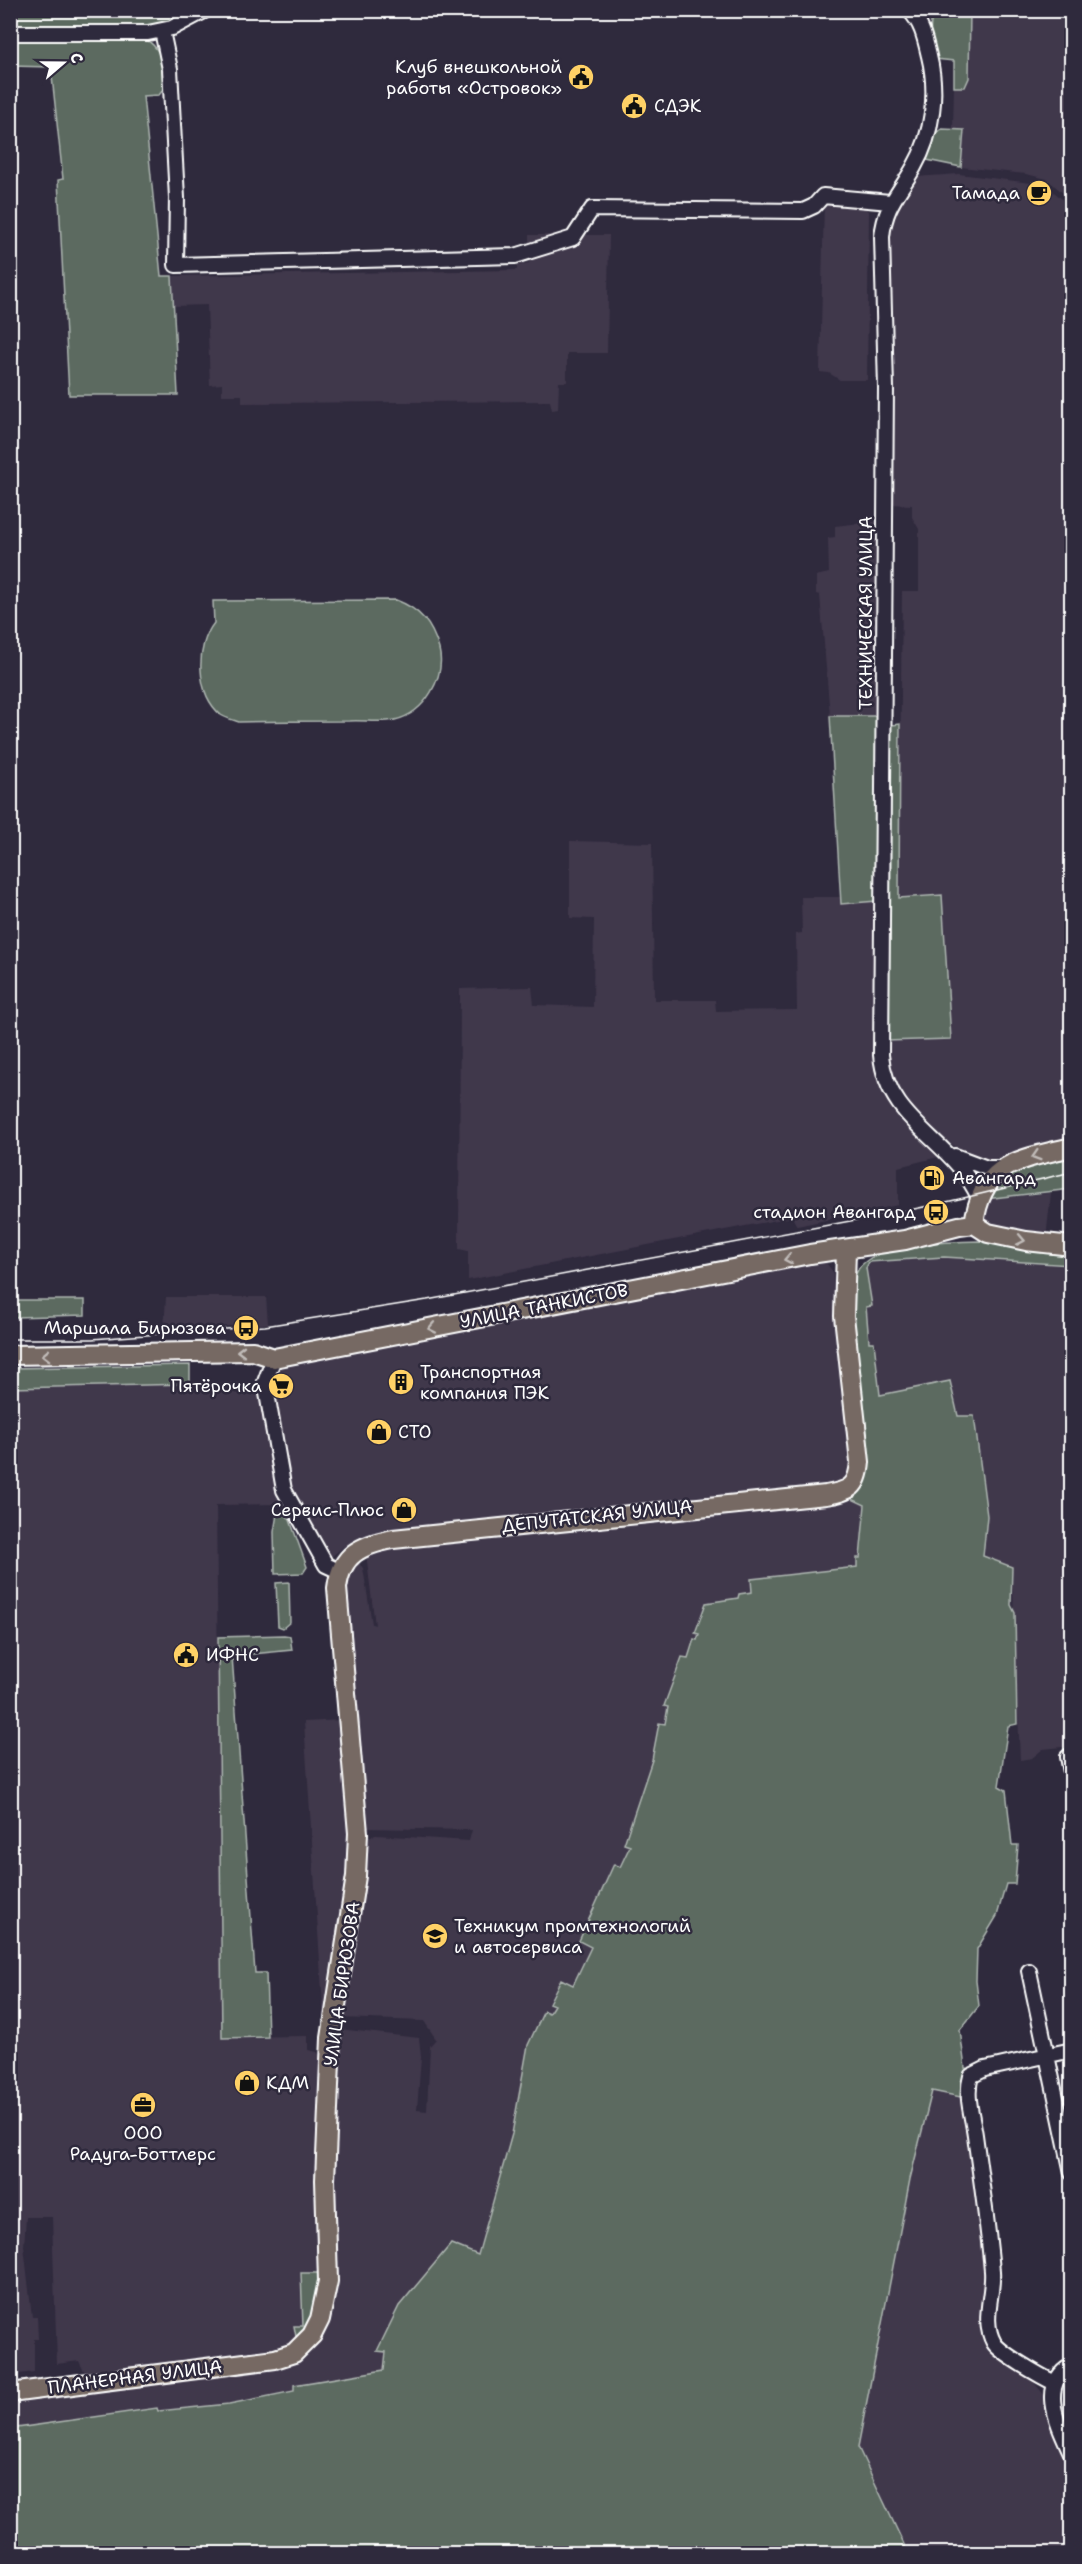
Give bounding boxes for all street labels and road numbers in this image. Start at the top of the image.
street label: ТЕХНИЧЕСКАЯ УЛИЦА [854,516,878,710]
street label: УЛИЦА ТАНКИСТОВ [458,1278,630,1334]
street label: ДЕПУТАТСКАЯ УЛИЦА [501,1494,693,1538]
street label: УЛИЦА БИРЮЗОВА [319,1900,365,2068]
street label: ПЛАНЕРНАЯ УЛИЦА [46,2354,224,2400]

